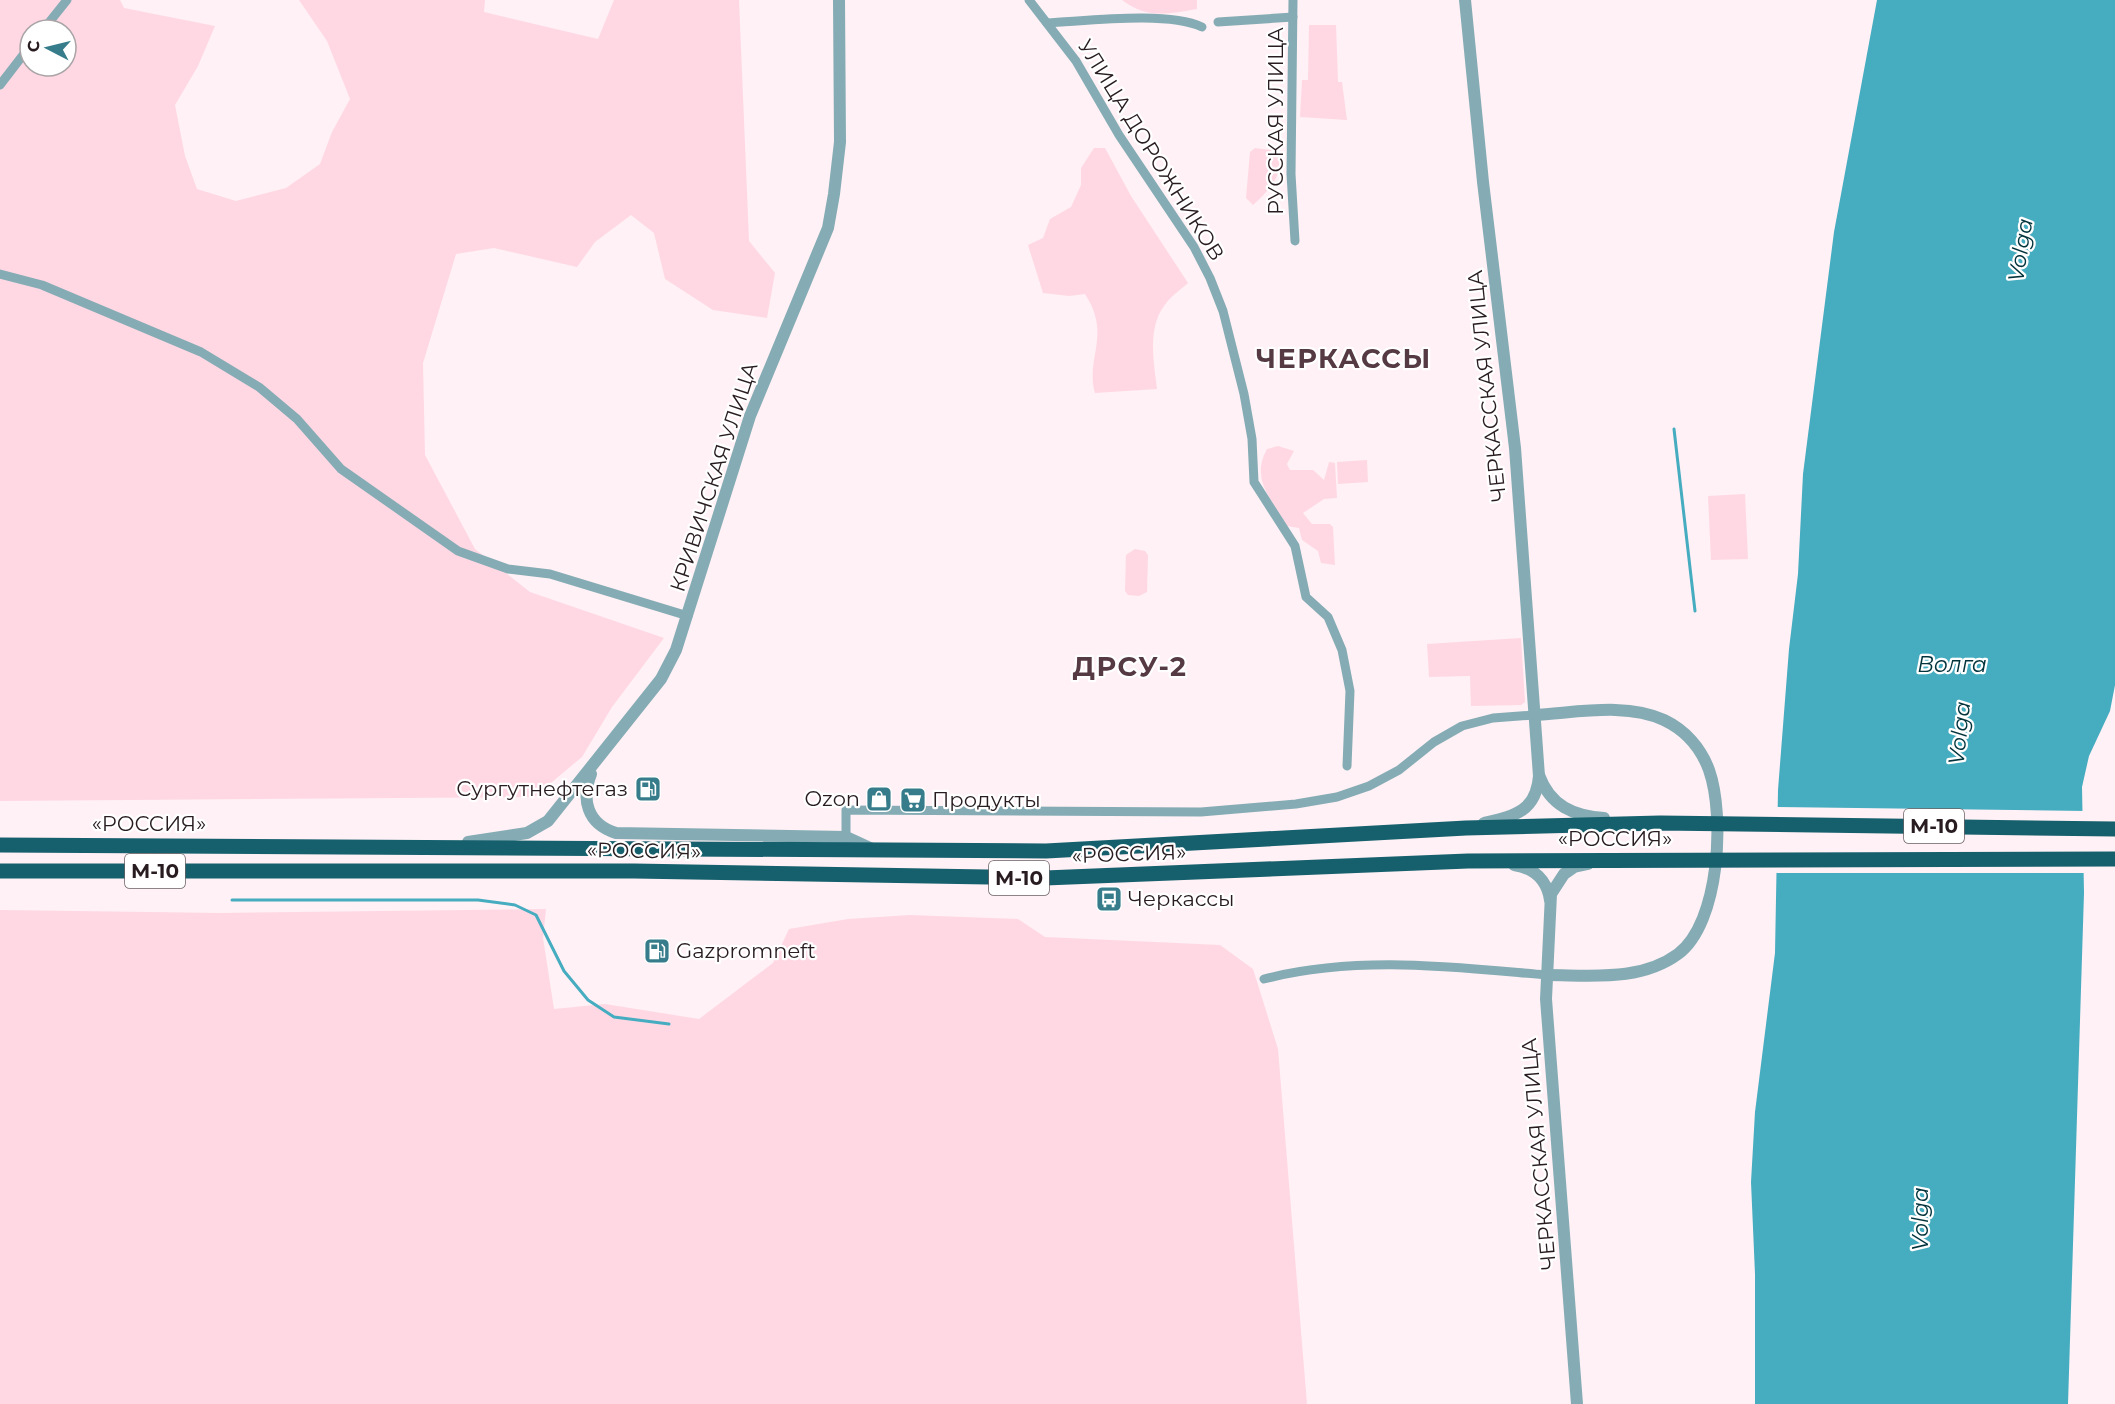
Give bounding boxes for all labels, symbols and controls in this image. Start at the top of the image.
north arrow [18,18,78,78]
street label: РУССКАЯ УЛИЦА [1263,27,1288,215]
street label: УЛИЦА ДОРОЖНИКОВ [1073,35,1230,265]
text: С [23,39,44,53]
water label: Volga [2002,216,2039,284]
street label: ЧЕРКАССКАЯ УЛИЦА [1462,269,1511,503]
district label: ЧЕРКАССЫ [1256,342,1432,375]
street label: КРИВИЧСКАЯ УЛИЦА [665,359,763,595]
district label: ДРСУ-2 [1073,650,1187,683]
water label: Волга [1917,651,1987,678]
water label: Volga [1943,700,1976,766]
fuel station icon: Сургутнефтегаз [633,774,663,804]
place label: Сургутнефтегаз [456,776,628,801]
shop icon: Ozon [864,784,894,814]
supermarket icon: Продукты [898,785,928,815]
place label: Ozon [804,786,860,811]
place label: Продукты [932,787,1041,812]
road number: М-10 [1904,809,1964,843]
street label: «РОССИЯ» [92,811,206,836]
street label: «РОССИЯ» [1558,826,1672,851]
street label: «РОССИЯ» [587,837,701,864]
street label: «РОССИЯ» [1071,839,1187,868]
road number: М-10 [125,854,185,888]
road number: М-10 [989,861,1049,895]
bus stop icon: Черкассы [1094,884,1124,914]
place label: Черкассы [1128,886,1235,911]
fuel station icon: Gazpromneft [642,936,672,966]
place label: Gazpromneft [676,938,816,963]
street label: ЧЕРКАССКАЯ УЛИЦА [1516,1037,1561,1271]
water label: Volga [1907,1187,1934,1251]

